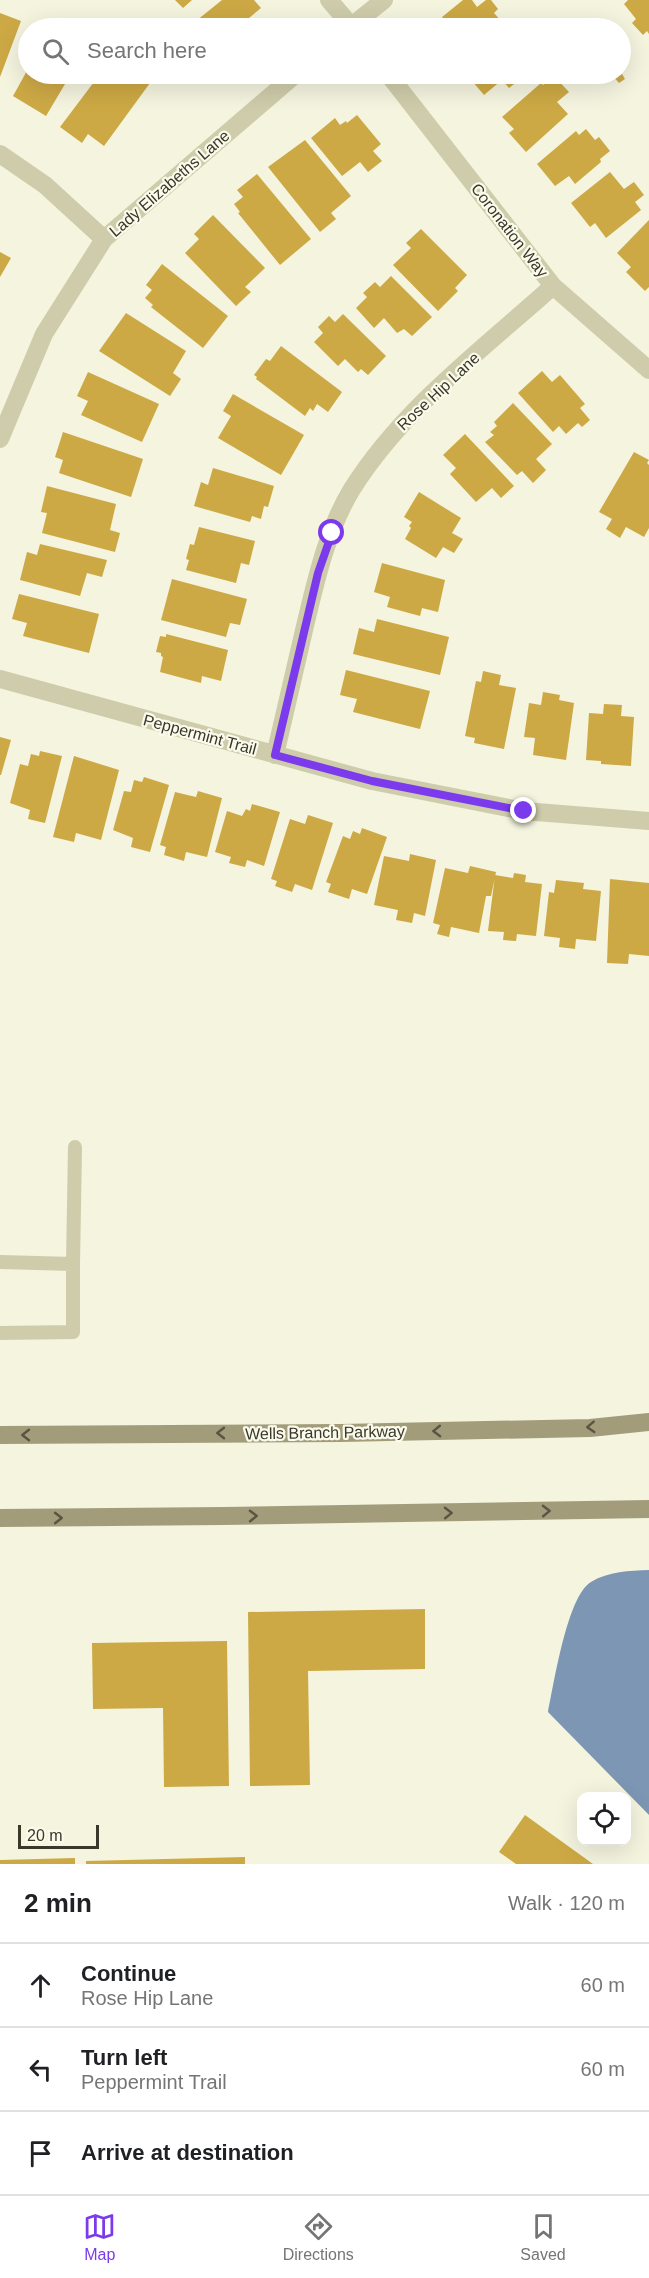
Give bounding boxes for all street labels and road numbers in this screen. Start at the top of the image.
street label: Lady Elizabeths Lane [106,127,233,240]
street label: Coronation Way [468,180,551,281]
street label: Rose Hip Lane [394,349,483,434]
street label: Peppermint Trail [141,711,258,758]
street label: Wells Branch Parkway [245,1423,405,1442]

